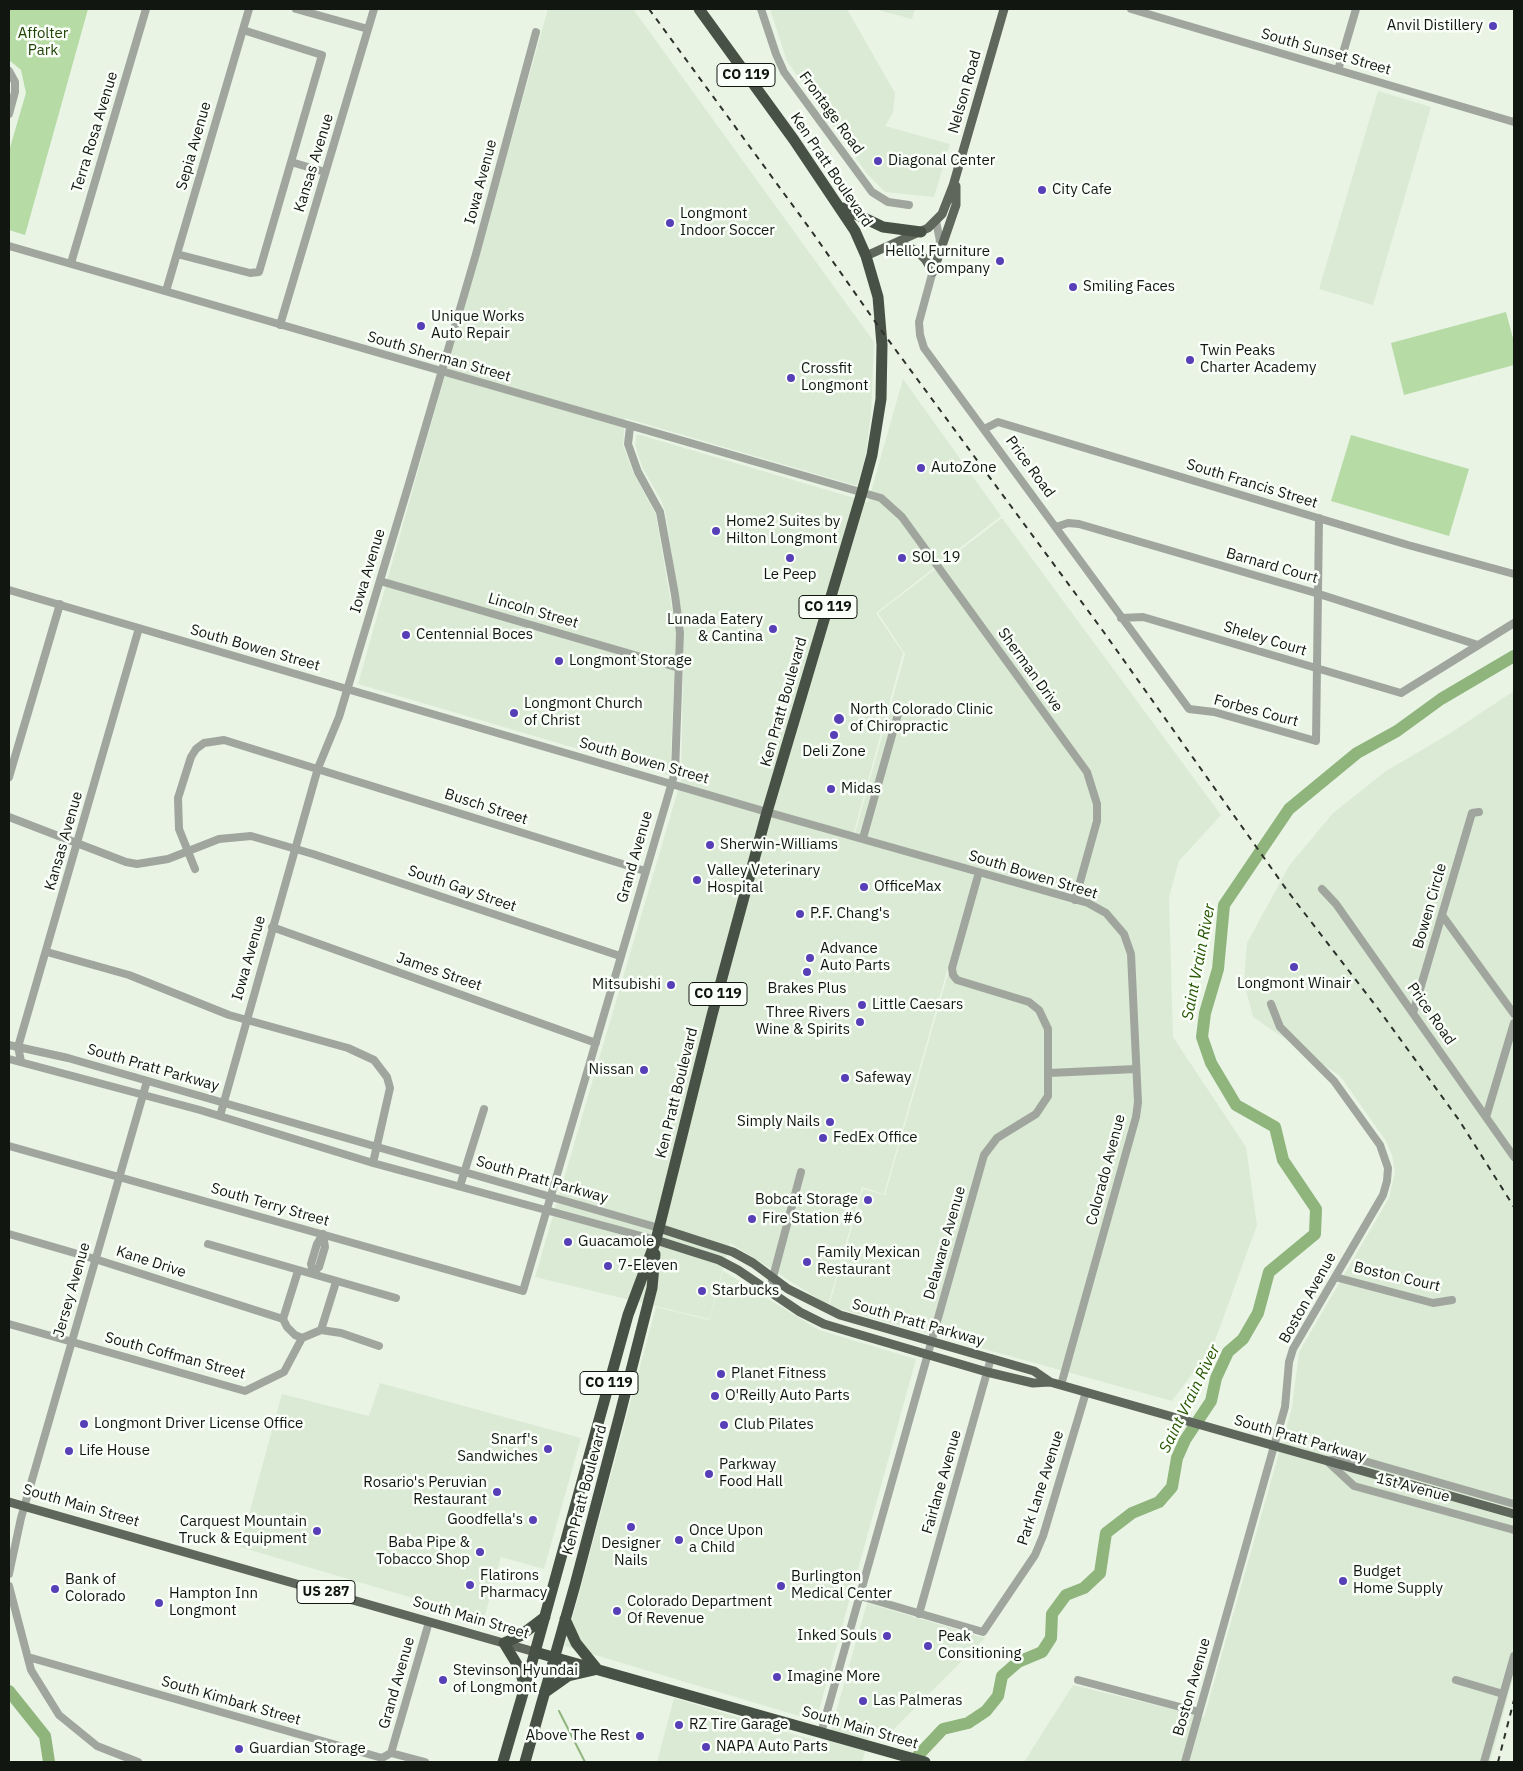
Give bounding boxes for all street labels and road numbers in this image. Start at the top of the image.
street label: South Sunset Street [1259,25,1393,79]
street label: Nelson Road [945,49,985,135]
road number: CO 119 [717,64,775,86]
street label: Frontage Road [795,68,867,158]
street label: Terra Rosa Avenue [68,70,122,194]
street label: Sepia Avenue [173,100,215,192]
street label: Ken Pratt Boulevard [786,109,876,231]
street label: Kansas Avenue [290,112,338,214]
street label: Iowa Avenue [461,138,501,226]
street label: South Sherman Street [365,328,513,386]
street label: Price Road [1002,433,1058,501]
street label: South Francis Street [1184,455,1320,513]
street label: Iowa Avenue [347,527,389,615]
street label: Barnard Court [1224,544,1320,588]
street label: Lincoln Street [486,590,580,632]
road number: CO 119 [799,596,857,618]
street label: Sheley Court [1221,618,1309,660]
street label: South Bowen Street [188,621,322,675]
street label: Sherman Drive [994,625,1066,715]
street label: Ken Pratt Boulevard [757,635,811,769]
street label: Forbes Court [1212,691,1300,731]
street label: South Bowen Street [577,734,711,788]
street label: Busch Street [442,785,530,829]
street label: Kansas Avenue [41,789,87,893]
street label: Grand Avenue [613,809,657,905]
street label: South Bowen Street [966,847,1100,903]
street label: Bowen Circle [1409,861,1451,951]
street label: South Gay Street [405,862,519,916]
street label: Iowa Avenue [228,914,270,1002]
street label: James Street [394,949,484,995]
street label: Price Road [1403,979,1459,1049]
road number: CO 119 [689,982,747,1006]
street label: Ken Pratt Boulevard [652,1026,702,1160]
street label: South Pratt Parkway [85,1041,221,1095]
street label: Colorado Avenue [1083,1112,1129,1228]
street label: South Pratt Parkway [474,1153,610,1207]
street label: South Terry Street [209,1180,331,1230]
street label: Delaware Avenue [920,1184,970,1302]
street label: Jersey Avenue [50,1240,94,1340]
street label: Kane Drive [114,1242,188,1282]
street label: Boston Avenue [1276,1249,1340,1347]
street label: Boston Court [1352,1258,1442,1296]
street label: South Pratt Parkway [850,1296,986,1350]
street label: South Coffman Street [103,1329,247,1383]
road number: CO 119 [580,1372,638,1395]
street label: South Pratt Parkway [1232,1412,1368,1466]
street label: Ken Pratt Boulevard [559,1423,611,1557]
street label: Fairlane Avenue [919,1428,965,1536]
street label: Park Lane Avenue [1014,1428,1068,1548]
street label: 1st Avenue [1374,1470,1452,1506]
street label: South Main Street [21,1481,141,1531]
road number: US 287 [297,1580,355,1604]
street label: South Main Street [411,1593,531,1643]
street label: Grand Avenue [375,1635,419,1731]
street label: Boston Avenue [1169,1636,1215,1738]
street label: South Kimbark Street [159,1672,303,1730]
street label: South Main Street [800,1703,920,1753]

